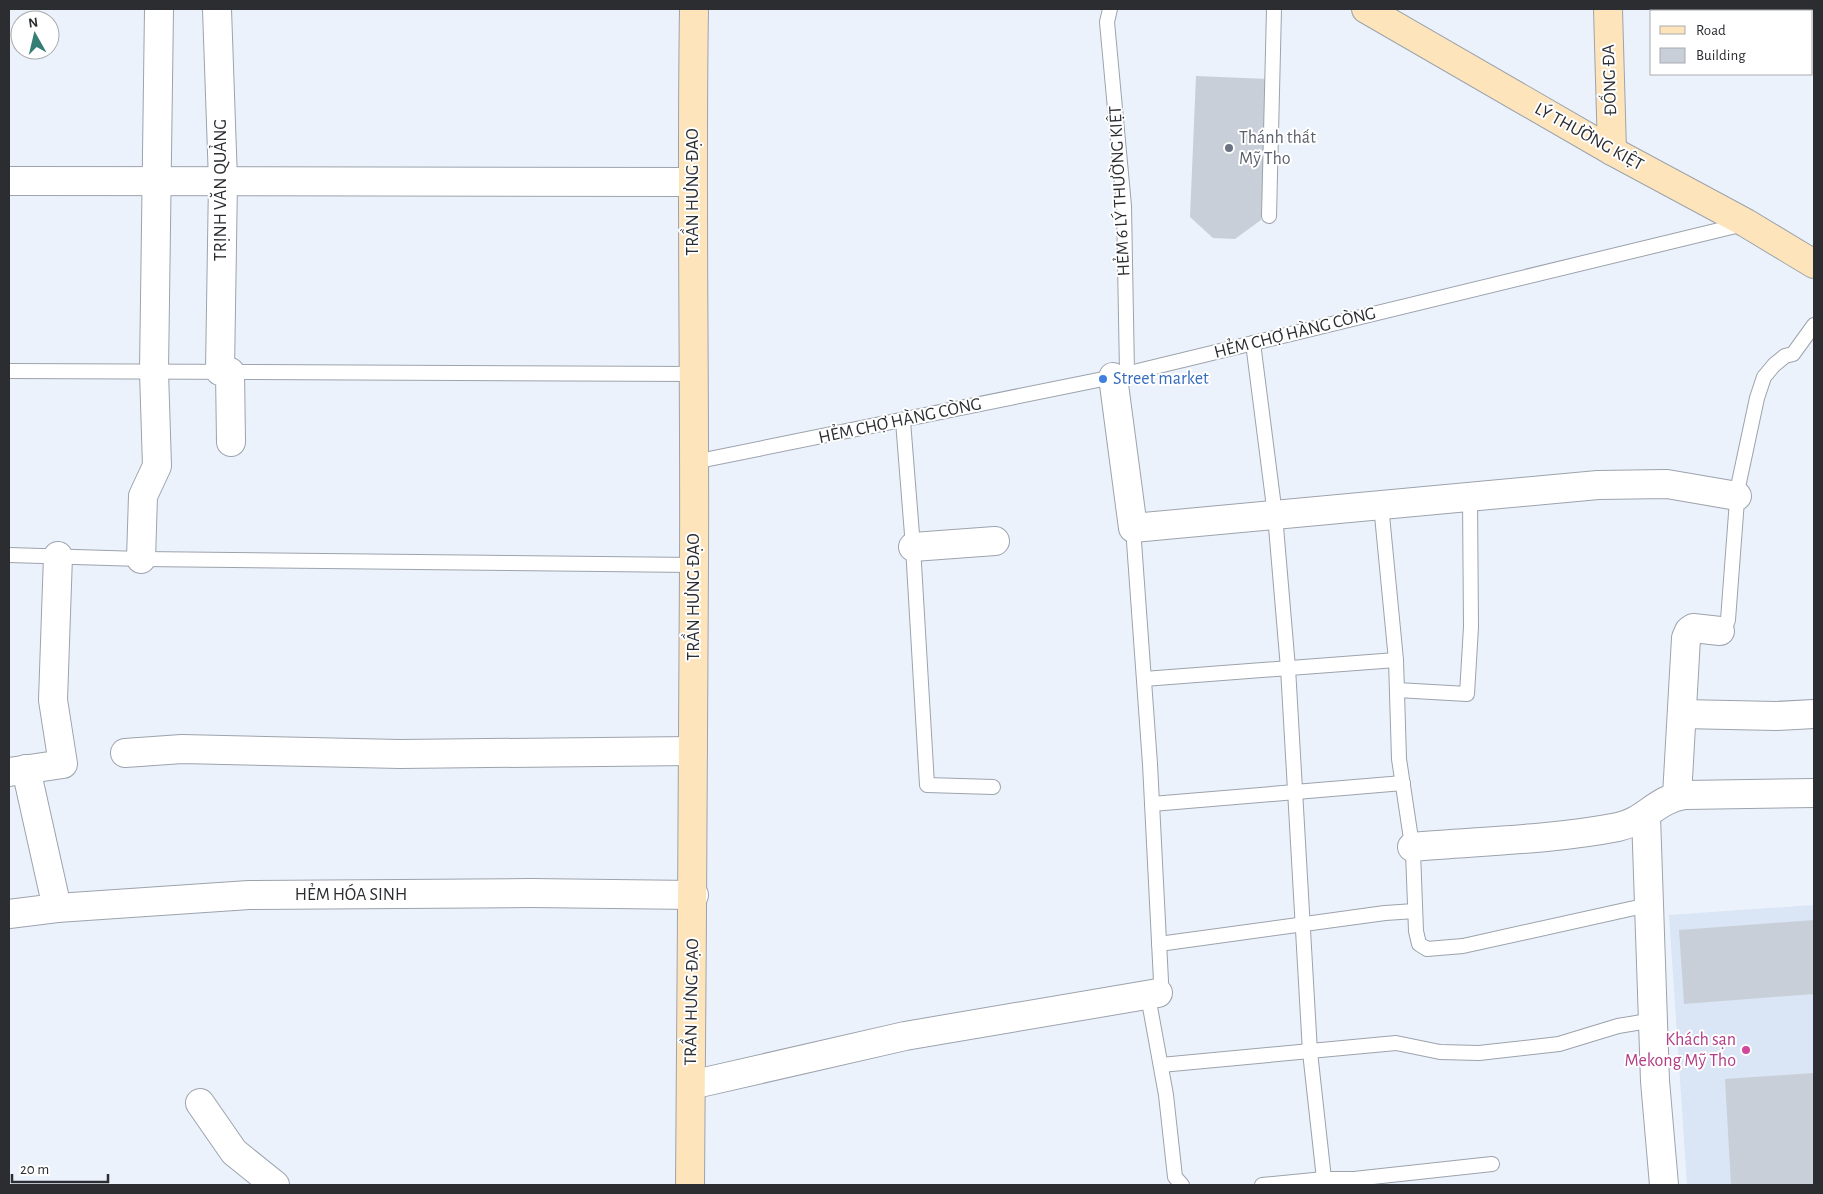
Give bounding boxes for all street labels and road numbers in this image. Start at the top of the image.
street label: ĐỐNG ĐA [1595,43,1620,116]
street label: LÝ THƯỜNG KIỆT [1532,97,1648,174]
street label: HẺM 6 LÝ THƯỜNG KIỆT [1104,105,1133,277]
street label: TRỊNH VĂN QUẢNG [209,119,230,261]
street label: TRẦN HƯNG ĐẠO [679,128,702,256]
street label: HẺM CHỢ HÀNG CÒNG [1212,301,1378,362]
street label: HẺM CHỢ HÀNG CÒNG [816,392,983,447]
street label: TRẦN HƯNG ĐẠO [680,533,703,661]
street label: HẺM HÓA SINH [295,883,407,904]
street label: TRẦN HƯNG ĐẠO [677,938,702,1066]

